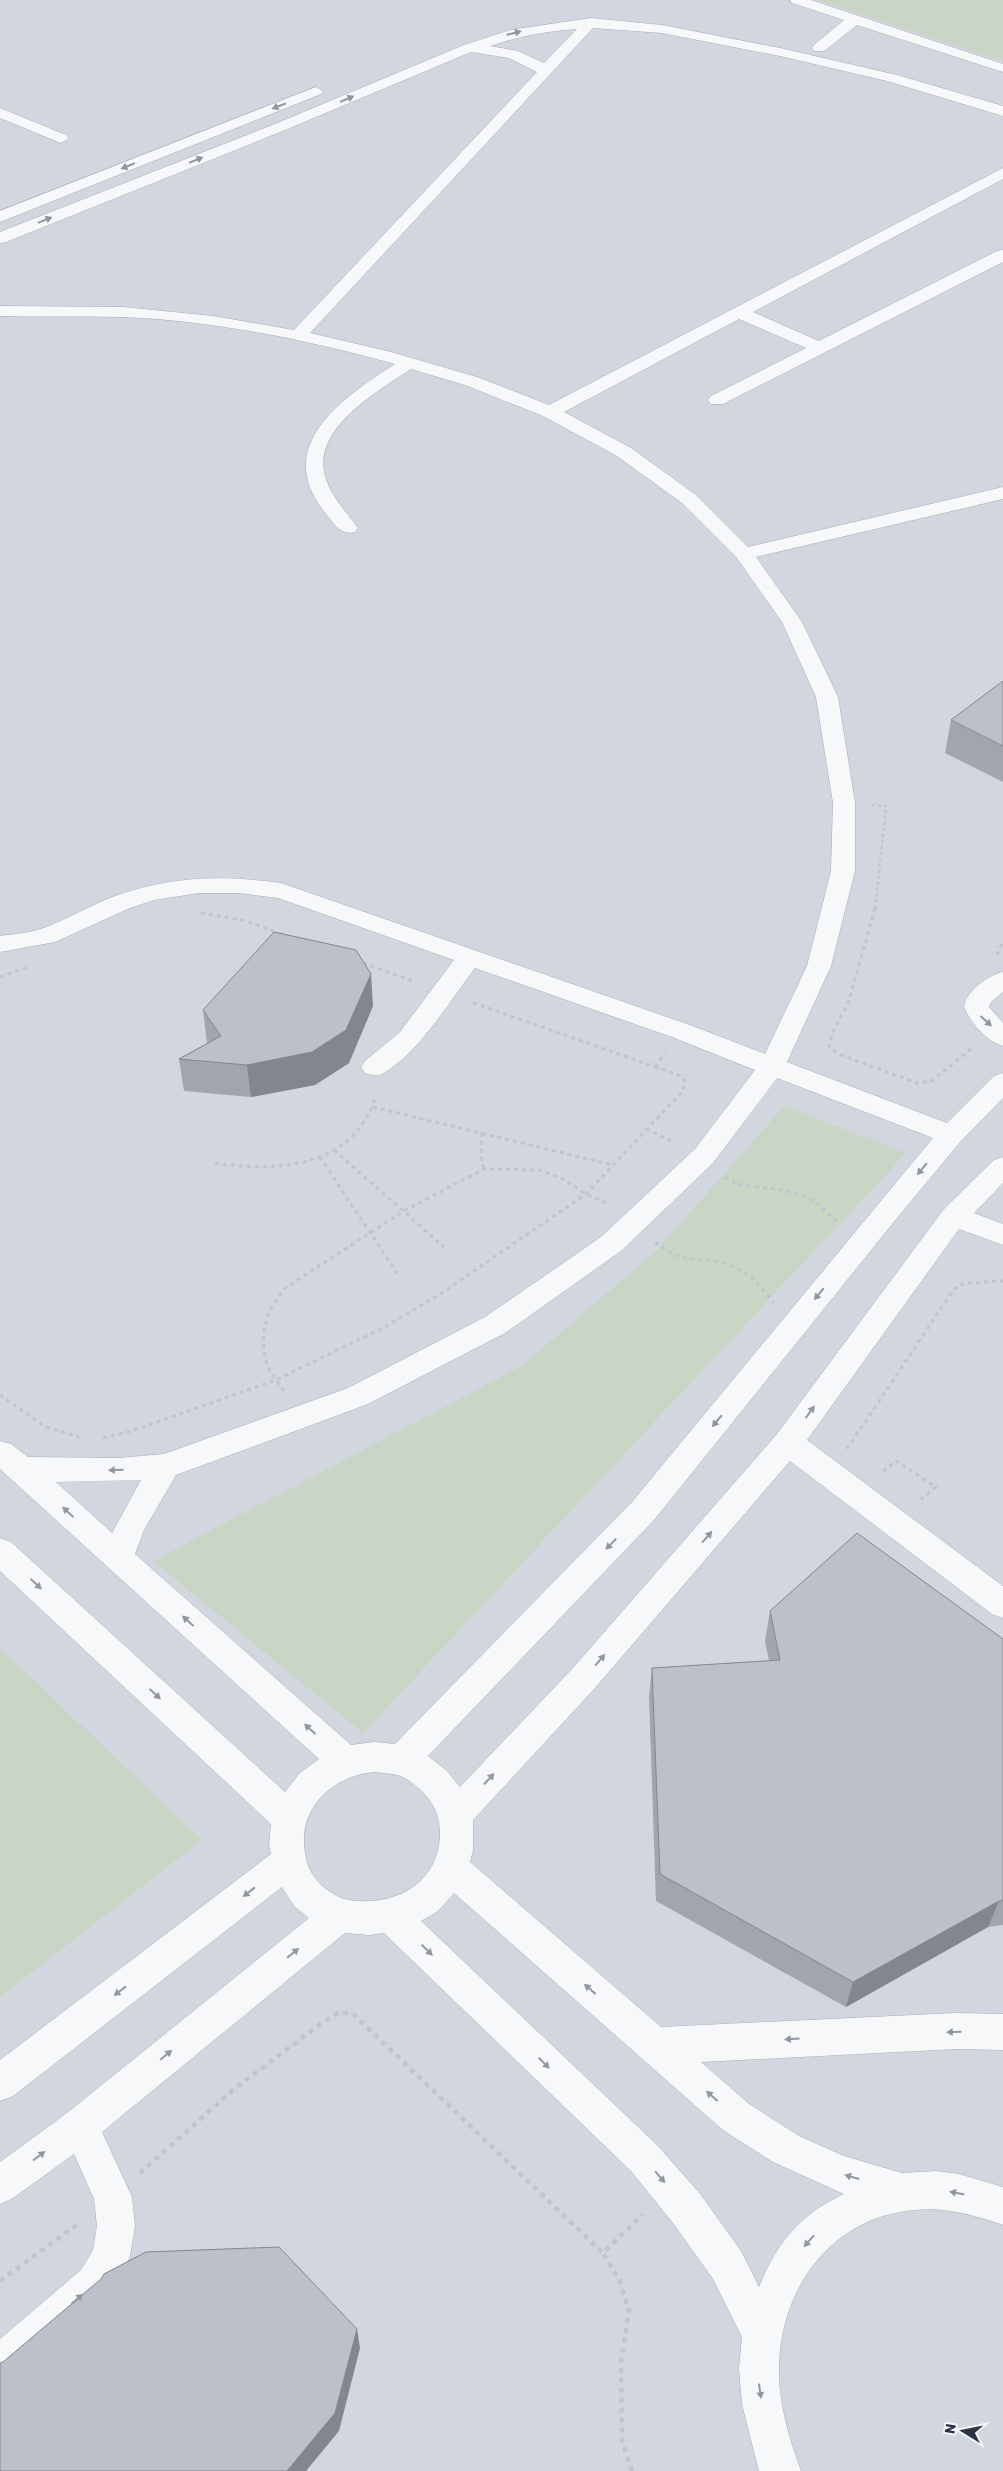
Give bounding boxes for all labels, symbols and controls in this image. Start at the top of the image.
one-way arrow [507,28,522,36]
one-way arrow [340,94,354,102]
one-way arrow [272,103,287,110]
one-way arrow [189,156,204,164]
one-way arrow [120,162,135,170]
one-way arrow [38,216,53,224]
one-way arrow [979,1015,991,1027]
one-way arrow [917,1162,928,1175]
one-way arrow [813,1288,825,1300]
one-way arrow [805,1406,816,1419]
one-way arrow [711,1414,722,1427]
one-way arrow [108,1466,124,1474]
one-way arrow [63,1506,75,1518]
one-way arrow [701,1531,712,1544]
one-way arrow [605,1537,617,1549]
one-way arrow [29,1578,41,1590]
one-way arrow [183,1615,195,1627]
one-way arrow [594,1654,606,1666]
one-way arrow [149,1688,161,1700]
one-way arrow [303,1724,316,1735]
one-way arrow [483,1773,495,1785]
one-way arrow [243,1886,256,1897]
one-way arrow [421,1944,433,1956]
one-way arrow [286,1948,299,1959]
one-way arrow [584,1984,596,1995]
one-way arrow [114,1985,127,1996]
one-way arrow [946,2028,962,2036]
one-way arrow [784,2035,800,2043]
one-way arrow [159,2049,172,2060]
one-way arrow [538,2057,550,2069]
one-way arrow [707,2090,719,2102]
one-way arrow [32,2151,45,2162]
one-way arrow [654,2171,666,2183]
one-way arrow [844,2173,859,2181]
one-way arrow [948,2188,964,2196]
one-way arrow [803,2234,815,2246]
one-way arrow [71,2294,83,2305]
one-way arrow [757,2383,765,2399]
north arrow [938,2406,988,2456]
text: N [941,2422,960,2435]

